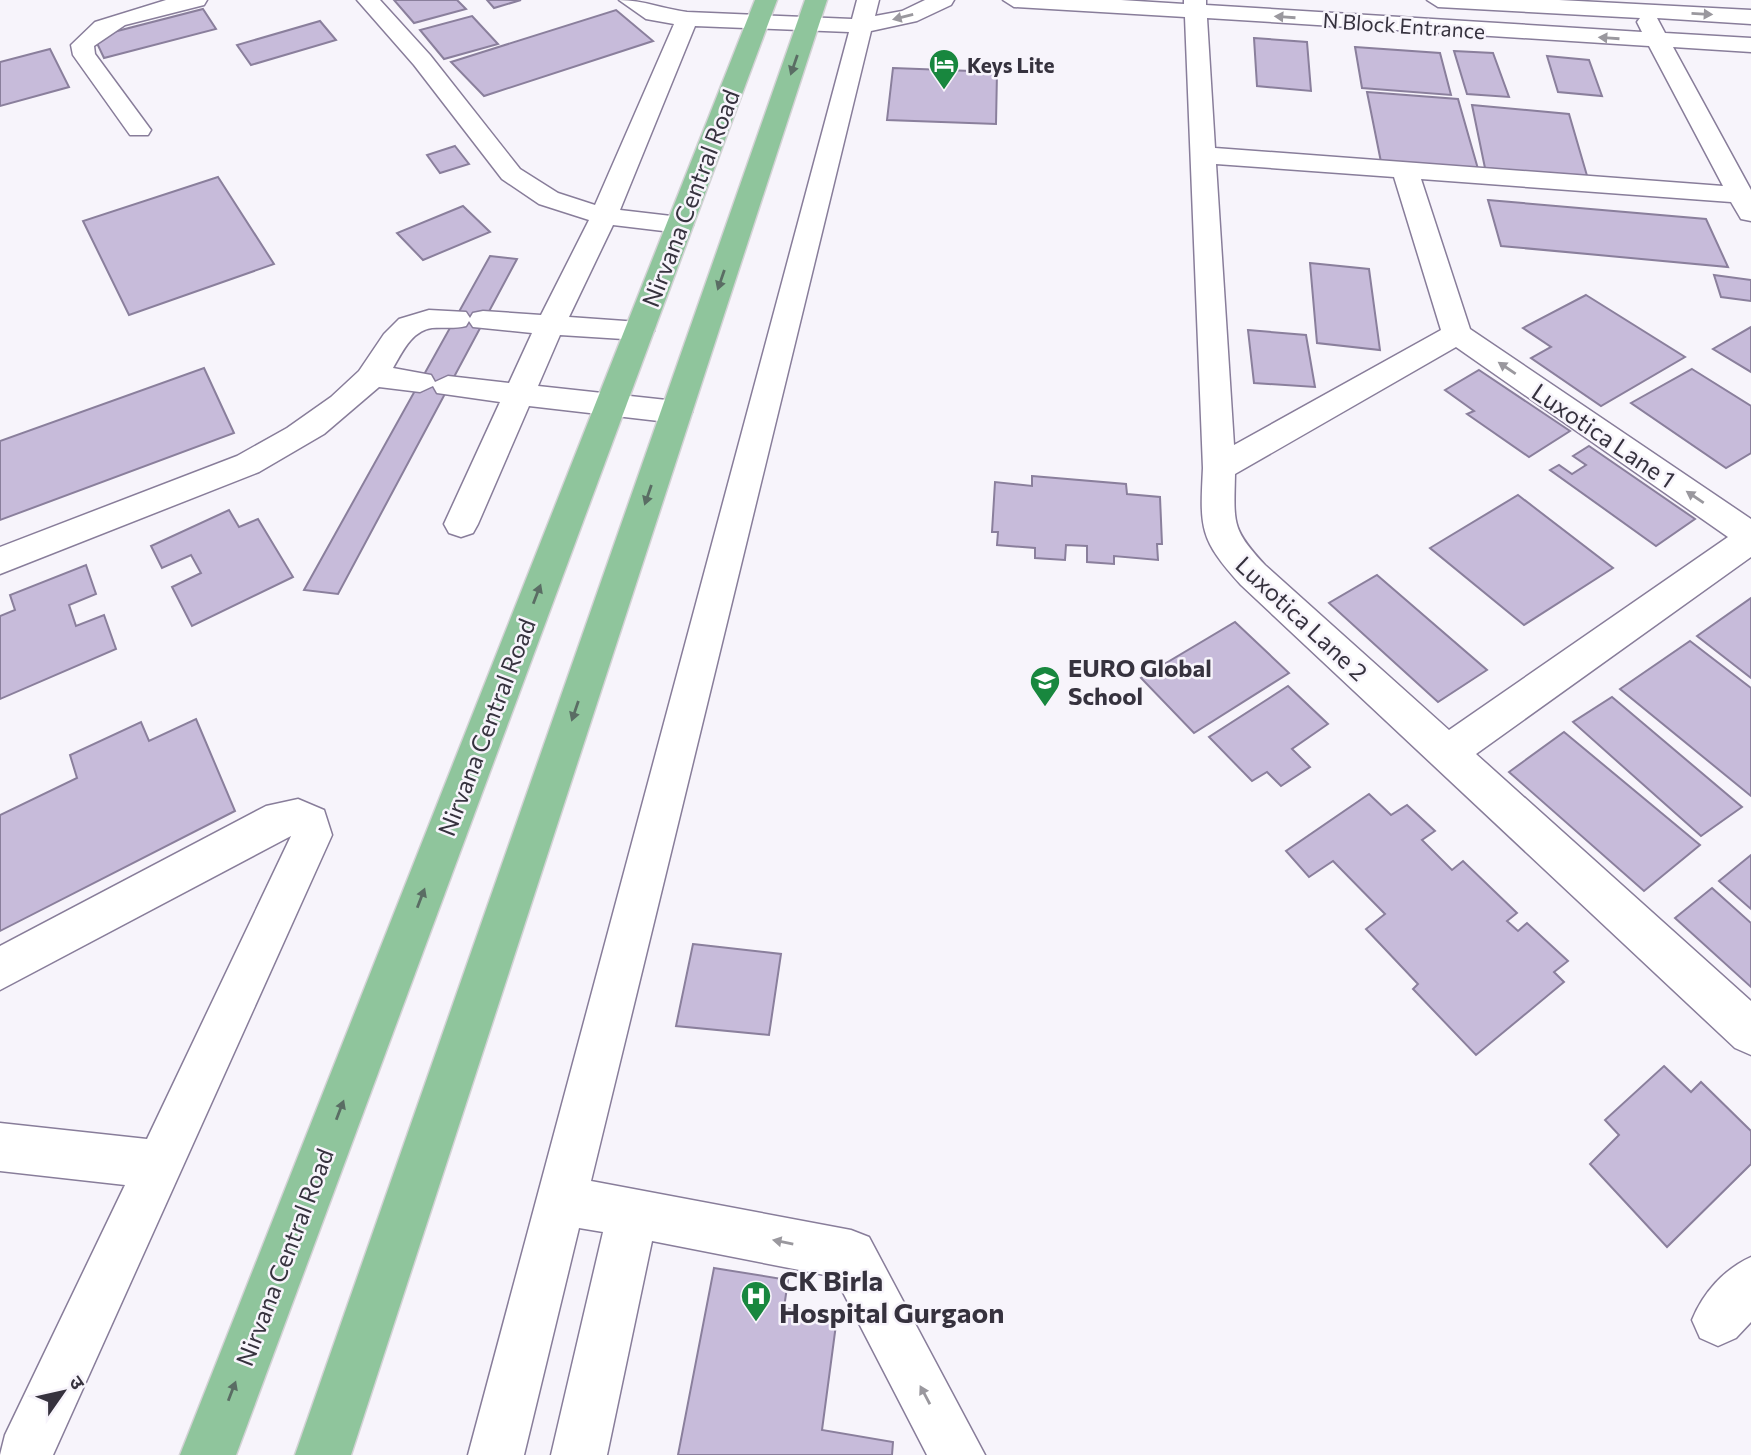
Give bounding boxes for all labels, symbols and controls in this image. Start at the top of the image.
street label: N Block Entrance [1322,7,1486,43]
one-way arrow [1691,9,1713,20]
one-way arrow [1273,11,1295,22]
one-way arrow [892,12,914,23]
one-way arrow [1598,32,1620,43]
hotel icon: Keys Lite [927,47,961,91]
place label: Keys Lite [967,52,1054,77]
one-way arrow [788,54,799,75]
street label: Nirvana Central Road [635,85,745,311]
one-way arrow [715,270,726,291]
one-way arrow [1498,361,1516,375]
street label: Luxotica Lane 1 [1527,377,1681,493]
one-way arrow [642,485,652,506]
one-way arrow [1686,490,1704,504]
street label: Luxotica Lane 2 [1230,550,1374,686]
one-way arrow [532,583,543,604]
street label: Nirvana Central Road [431,614,541,840]
place label: EURO Global School [1068,653,1212,710]
school or university icon: EURO Global School [1028,664,1062,708]
one-way arrow [569,701,580,722]
one-way arrow [416,887,427,908]
one-way arrow [335,1100,346,1121]
street label: Nirvana Central Road [229,1144,339,1370]
one-way arrow [772,1236,794,1247]
place label: CK Birla Hospital Gurgaon [779,1263,1004,1329]
hospital icon: CK Birla Hospital Gurgaon [739,1279,773,1323]
north arrow [28,1357,98,1427]
text: उ [65,1371,91,1394]
one-way arrow [227,1381,238,1402]
one-way arrow [919,1385,931,1405]

